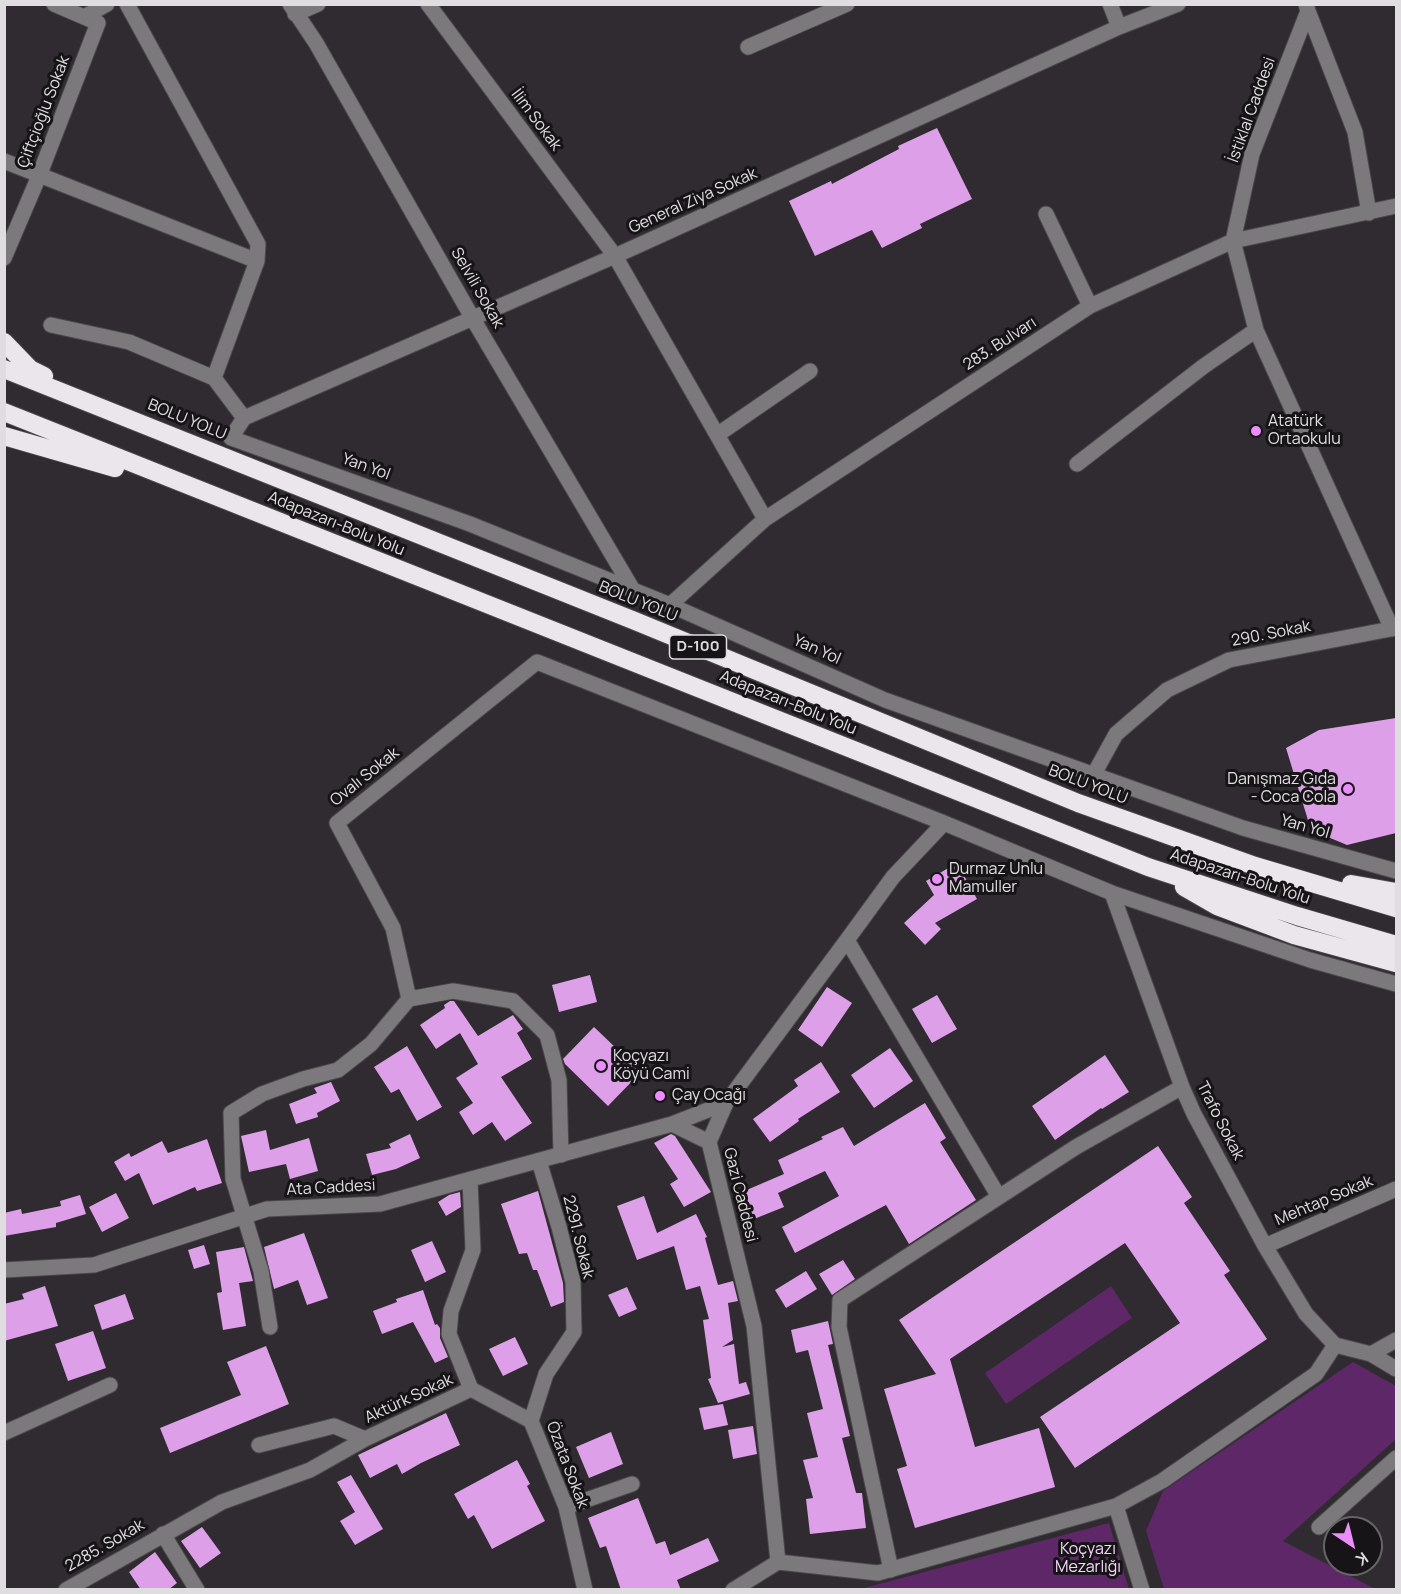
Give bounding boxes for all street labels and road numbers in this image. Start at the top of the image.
street label: Çiftçioğlu Sokak [14,53,74,171]
street label: İstiklal Caddesi [1224,55,1280,165]
street label: İlim Sokak [507,85,565,155]
street label: General Ziya Sokak [626,164,760,238]
street label: Selvili Sokak [446,244,508,332]
street label: 283. Bulvarı [960,313,1040,375]
street label: BOLU YOLU [145,396,229,444]
street label: Yan Yol [339,449,393,485]
street label: Adapazarı-Bolu Yolu [265,488,407,560]
street label: BOLU YOLU [596,578,680,626]
street label: 290. Sokak [1230,617,1312,651]
street label: Yan Yol [790,631,844,669]
road number: D-100 [670,635,726,659]
street label: Adapazarı-Bolu Yolu [717,667,859,739]
street label: Ovalı Sokak [327,743,403,811]
street label: BOLU YOLU [1046,761,1130,809]
street label: Yan Yol [1278,811,1332,843]
street label: Adapazarı-Bolu Yolu [1168,845,1312,909]
street label: Trafo Sokak [1192,1079,1248,1163]
street label: Gazi Caddesi [719,1146,761,1244]
street label: Mehtap Sokak [1272,1172,1376,1230]
street label: Ata Caddesi [286,1176,376,1200]
street label: 2291. Sokak [558,1193,598,1281]
street label: Aktürk Sokak [362,1370,456,1428]
street label: Özata Sokak [542,1419,592,1511]
street label: 2285. Sokak [62,1516,148,1576]

